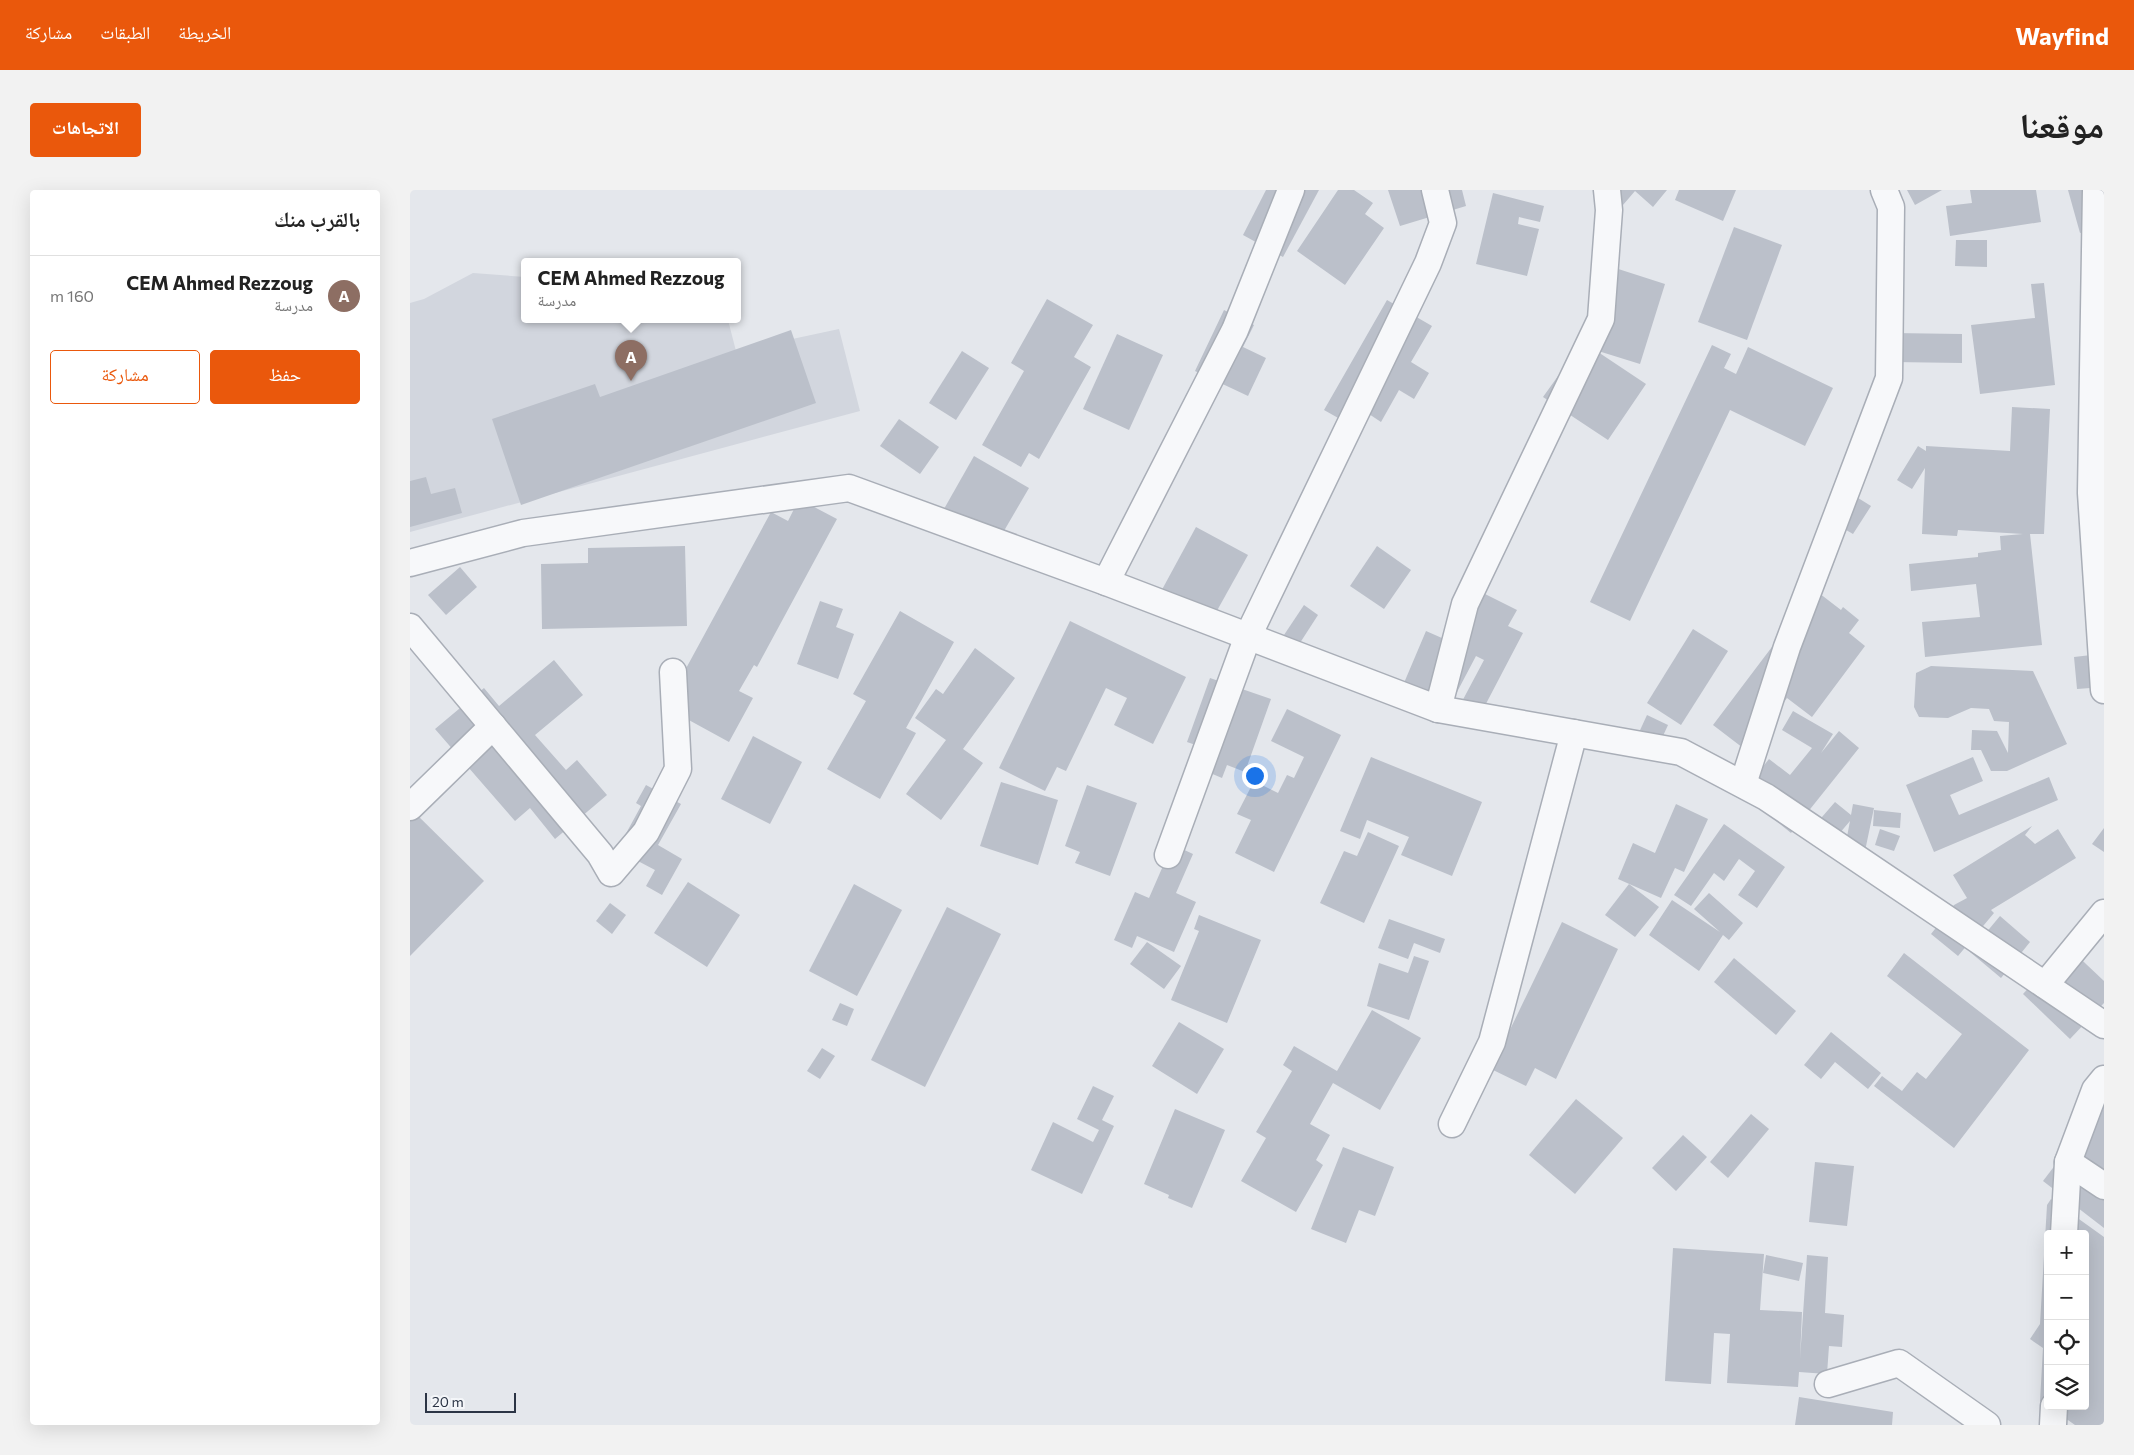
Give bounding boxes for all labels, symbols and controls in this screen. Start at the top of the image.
text: مشاركة [25,21,72,43]
text: الطبقات [100,21,150,43]
text: الخريطة [178,21,231,43]
text: Wayfind [2015,21,2109,50]
text: موقعنا [2019,102,2104,145]
button: الاتجاهات [30,103,141,157]
text: بالقرب منك [274,206,360,231]
popup [521,258,741,323]
text: CEM Ahmed Rezzoug [538,266,724,289]
text: CEM Ahmed Rezzoug [126,271,313,294]
text: 160 m [50,286,94,305]
text: A [338,286,350,305]
text: مدرسة [538,290,576,309]
text: مدرسة [274,295,313,314]
pin: A [615,340,647,381]
button: مشاركة [50,350,200,404]
button: حفظ [210,350,360,404]
your location [1242,763,1268,789]
map controls [2044,1230,2089,1410]
button: + [2044,1230,2089,1275]
button: − [2044,1275,2089,1320]
button: locate [2044,1320,2089,1365]
button: layers [2044,1365,2089,1410]
scale bar [425,1390,516,1413]
text: 20 m [432,1393,464,1410]

